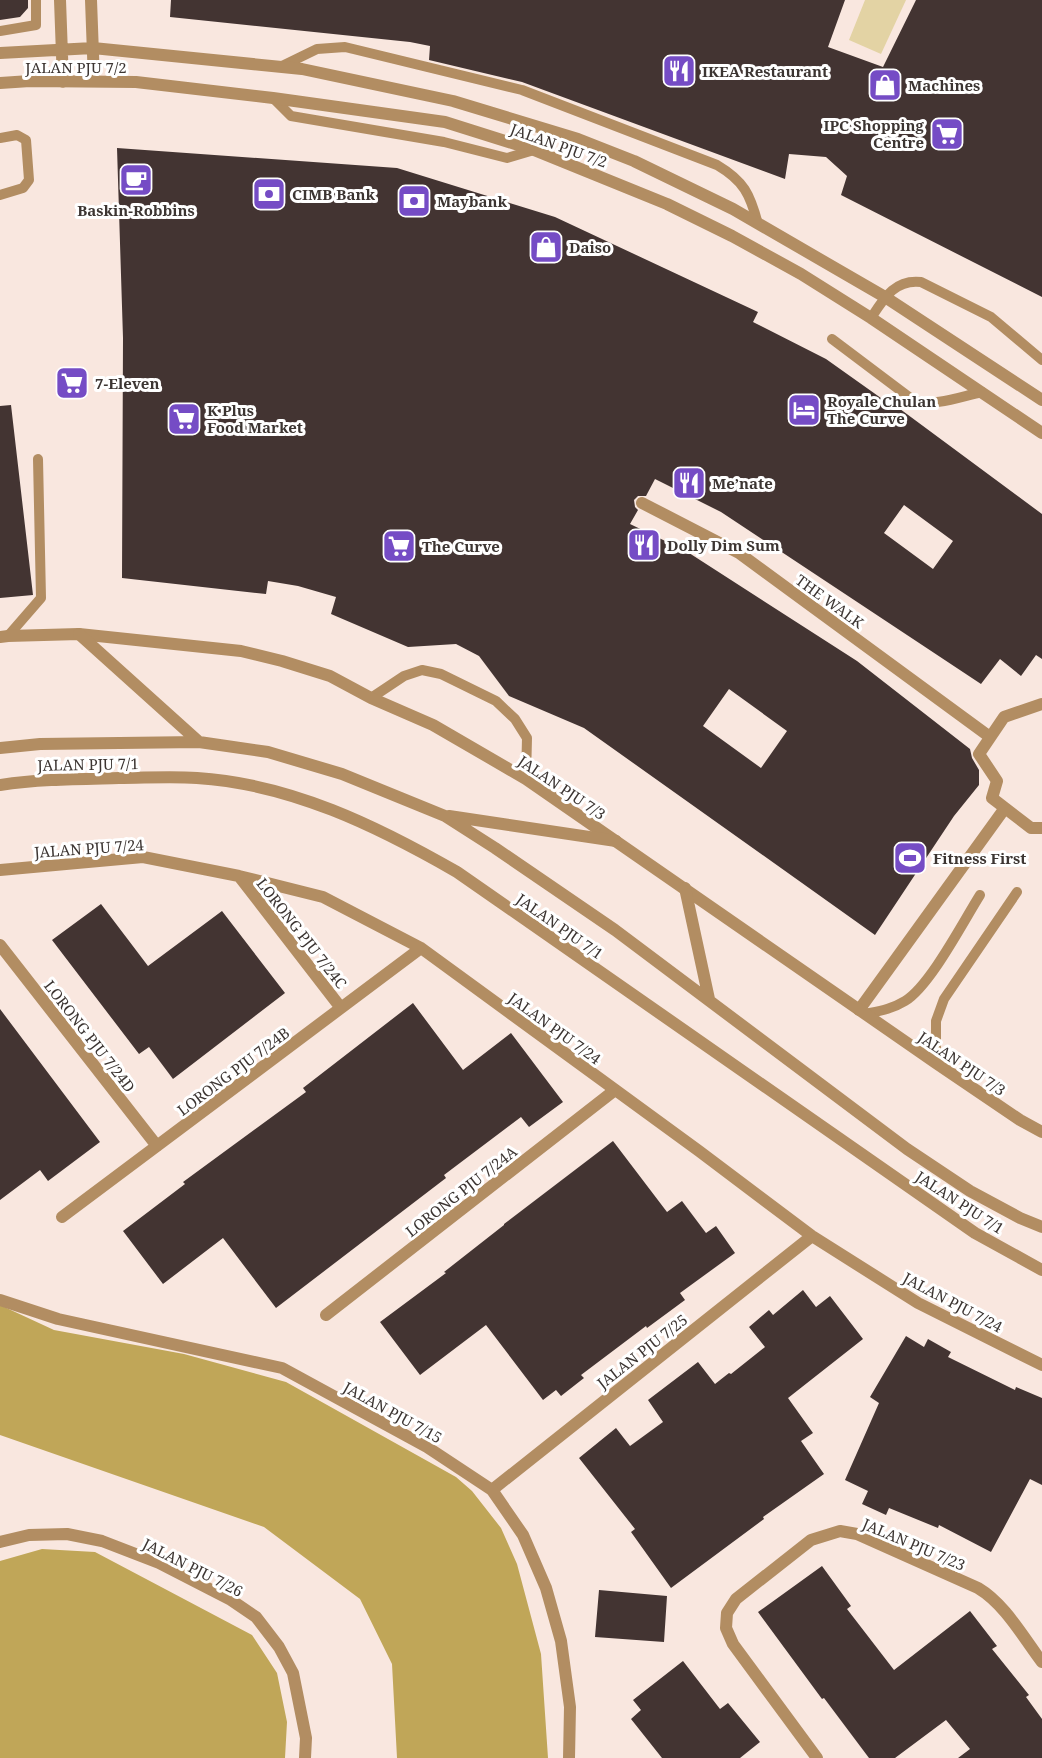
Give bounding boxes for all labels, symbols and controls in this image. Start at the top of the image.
restaurant icon: IKEA Restaurant [661,53,697,89]
street label: JALAN PJU 7/2 [24,57,127,77]
place label: IKEA Restaurant [702,61,828,81]
shop icon: Machines [867,67,903,103]
place label: Machines [908,75,980,95]
place label: IPC Shopping Centre [824,115,925,152]
supermarket icon: IPC Shopping Centre [929,116,965,152]
street label: JALAN PJU 7/2 [507,118,610,172]
cafe icon: Baskin-Robbins [118,162,154,198]
bank icon: CIMB Bank [251,176,287,212]
bank icon: Maybank [396,183,432,219]
place label: CIMB Bank [292,184,375,204]
place label: Maybank [437,191,507,211]
place label: Baskin-Robbins [77,200,195,220]
shop icon: Daiso [528,229,564,265]
place label: Daiso [569,237,611,257]
supermarket icon: 7-Eleven [54,365,90,401]
place label: 7-Eleven [95,373,159,393]
place label: Royale Chulan The Curve [827,391,936,428]
hotel icon: Royale Chulan The Curve [786,392,822,428]
place label: K Plus Food Market [207,400,303,437]
supermarket icon: K Plus Food Market [166,401,202,437]
restaurant icon: Me’nate [671,465,707,501]
place label: Me’nate [712,473,773,493]
restaurant icon: Dolly Dim Sum [626,527,662,563]
supermarket icon: The Curve [381,528,417,564]
place label: Dolly Dim Sum [667,535,780,555]
place label: The Curve [422,536,500,556]
street label: THE WALK [792,570,868,633]
street label: JALAN PJU 7/3 [514,750,610,824]
street label: JALAN PJU 7/1 [36,753,139,775]
street label: JALAN PJU 7/24 [33,834,145,862]
sports icon: Fitness First [892,840,928,876]
place label: Fitness First [933,848,1026,868]
street label: LORONG PJU 7/24C [253,874,351,992]
street label: JALAN PJU 7/1 [512,888,607,963]
street label: LORONG PJU 7/24D [40,976,140,1096]
street label: JALAN PJU 7/24 [504,987,606,1069]
street label: LORONG PJU 7/24B [173,1022,293,1120]
street label: JALAN PJU 7/3 [914,1026,1010,1100]
street label: LORONG PJU 7/24A [401,1141,521,1241]
street label: JALAN PJU 7/1 [911,1165,1008,1238]
street label: JALAN PJU 7/24 [899,1267,1007,1337]
street label: JALAN PJU 7/25 [592,1309,691,1393]
street label: JALAN PJU 7/15 [339,1376,446,1447]
street label: JALAN PJU 7/23 [859,1513,968,1575]
street label: JALAN PJU 7/26 [139,1533,246,1601]

